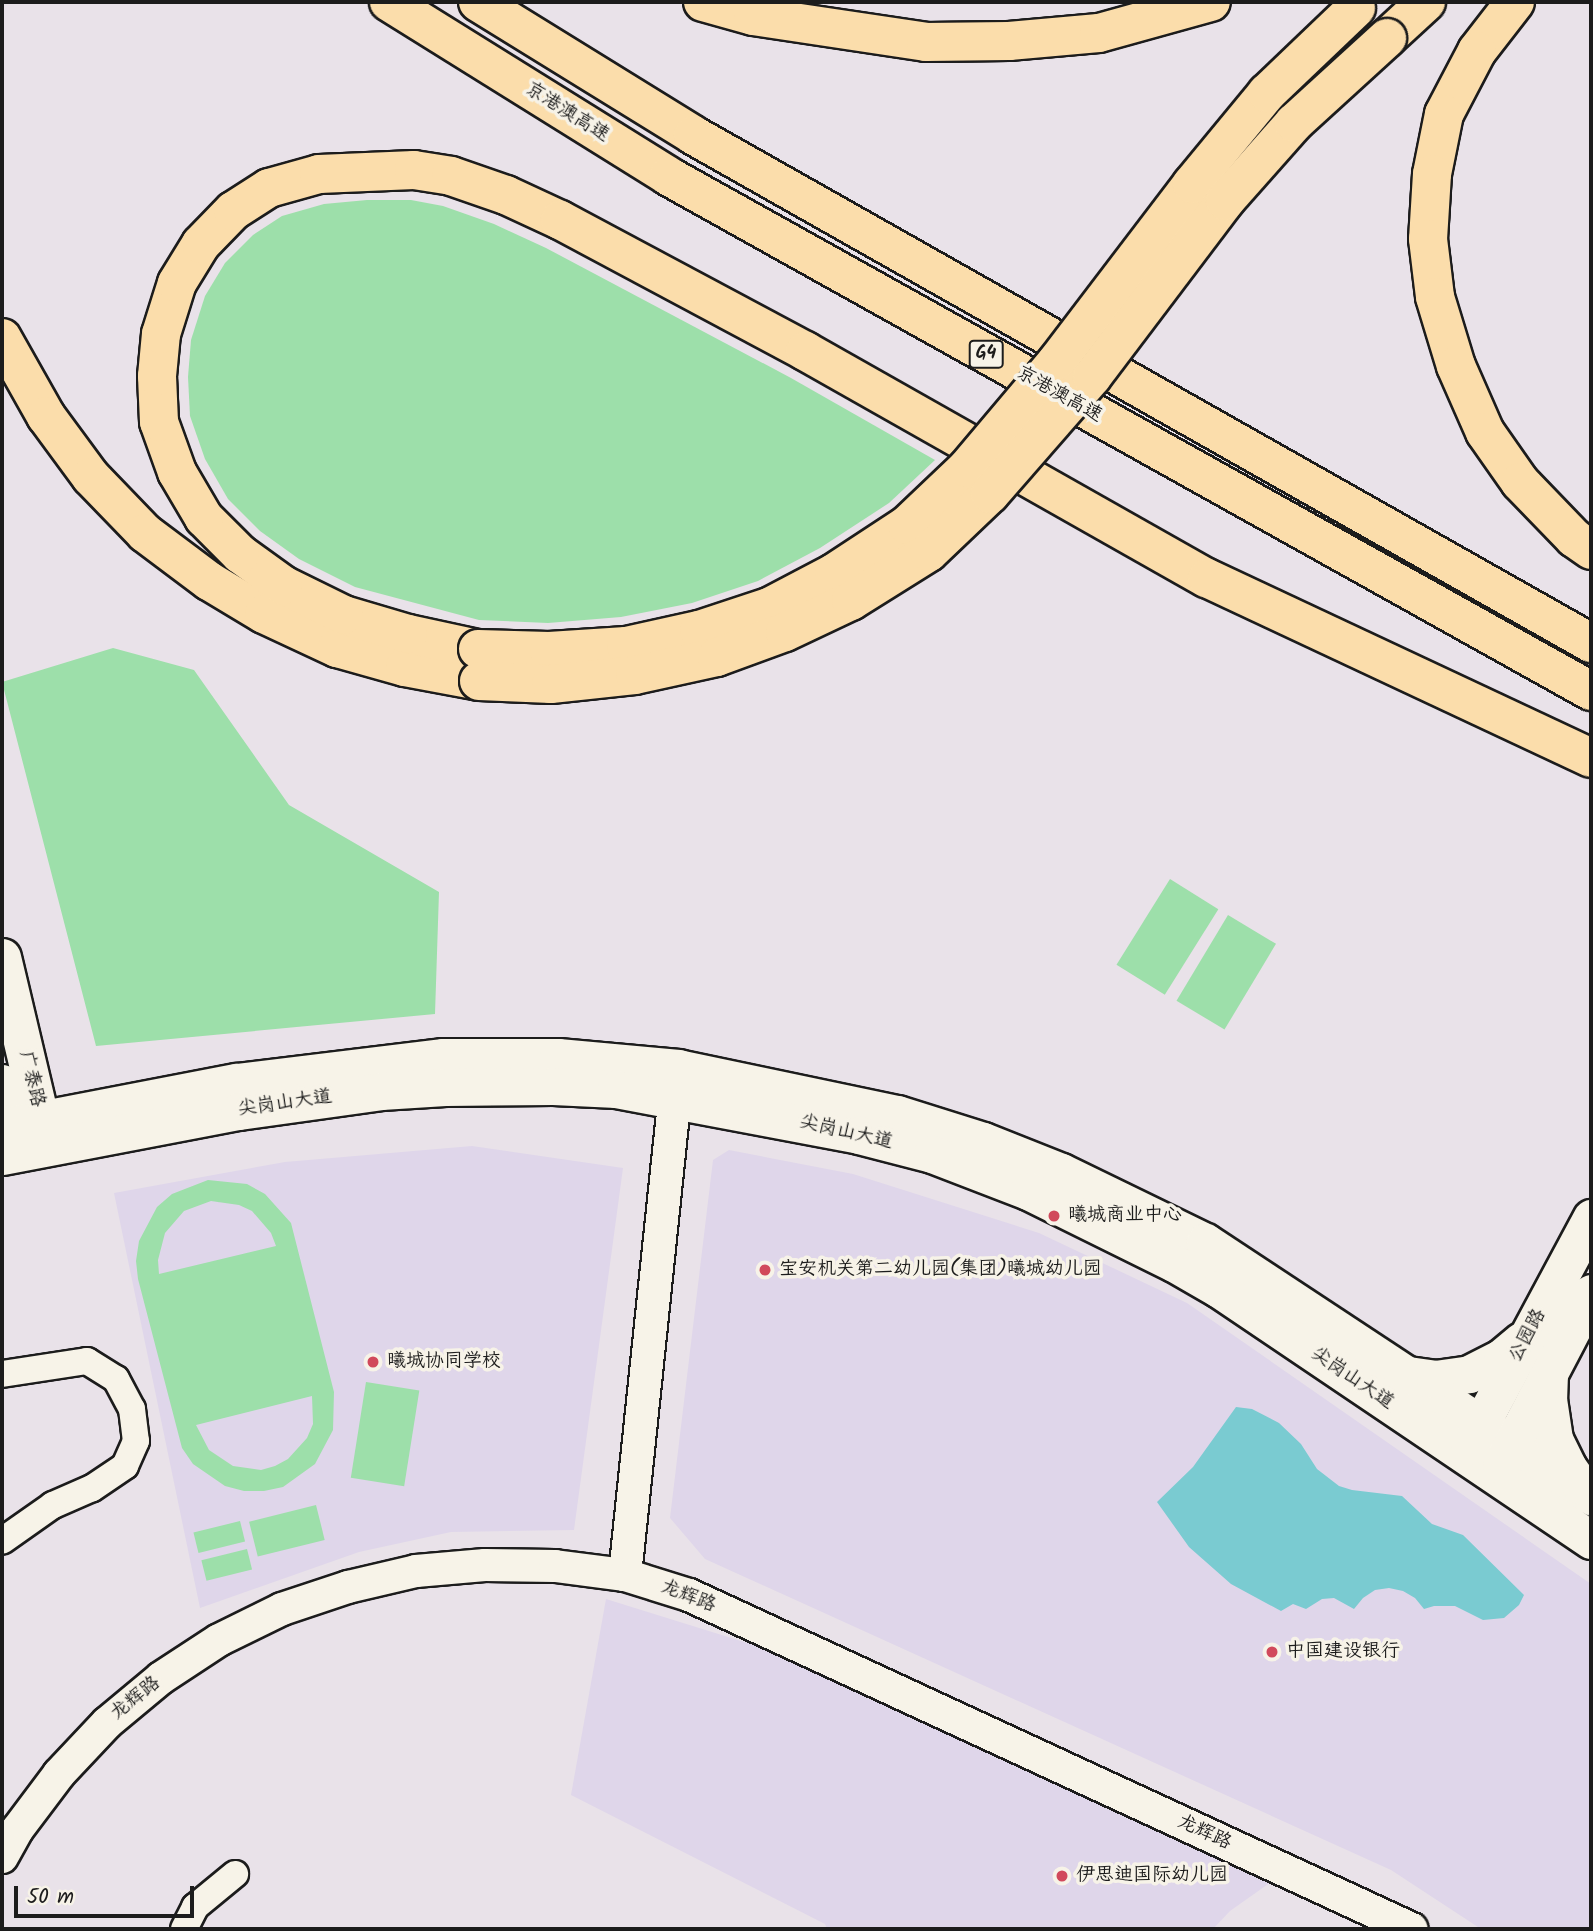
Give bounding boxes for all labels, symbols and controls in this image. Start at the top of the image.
street label: 京港澳高速 [521,78,613,148]
road number: G4 [968,340,1004,368]
street label: 京港澳高速 [1012,362,1106,428]
street label: 广泰路 [13,1049,49,1109]
street label: 尖岗山大道 [236,1086,334,1122]
street label: 尖岗山大道 [797,1111,895,1155]
place label: 曦城商业中心 [1068,1205,1182,1227]
marker: 曦城商业中心 [1046,1208,1062,1224]
place label: 宝安机关第二幼儿园(集团)曦城幼儿园 [779,1259,1102,1281]
marker: 宝安机关第二幼儿园(集团)曦城幼儿园 [757,1262,773,1278]
street label: 公园路 [1505,1305,1551,1367]
street label: 尖岗山大道 [1306,1343,1398,1415]
place label: 曦城协同学校 [387,1351,501,1373]
marker: 曦城协同学校 [365,1354,381,1370]
street label: 龙辉路 [657,1576,719,1618]
place label: 中国建设银行 [1286,1641,1400,1663]
marker: 中国建设银行 [1264,1644,1280,1660]
street label: 龙辉路 [107,1672,165,1726]
street label: 龙辉路 [1173,1811,1235,1855]
place label: 伊思迪国际幼儿园 [1076,1865,1228,1887]
marker: 伊思迪国际幼儿园 [1054,1868,1070,1884]
scale bar [18,1871,198,1915]
text: 50 m [27,1881,74,1914]

